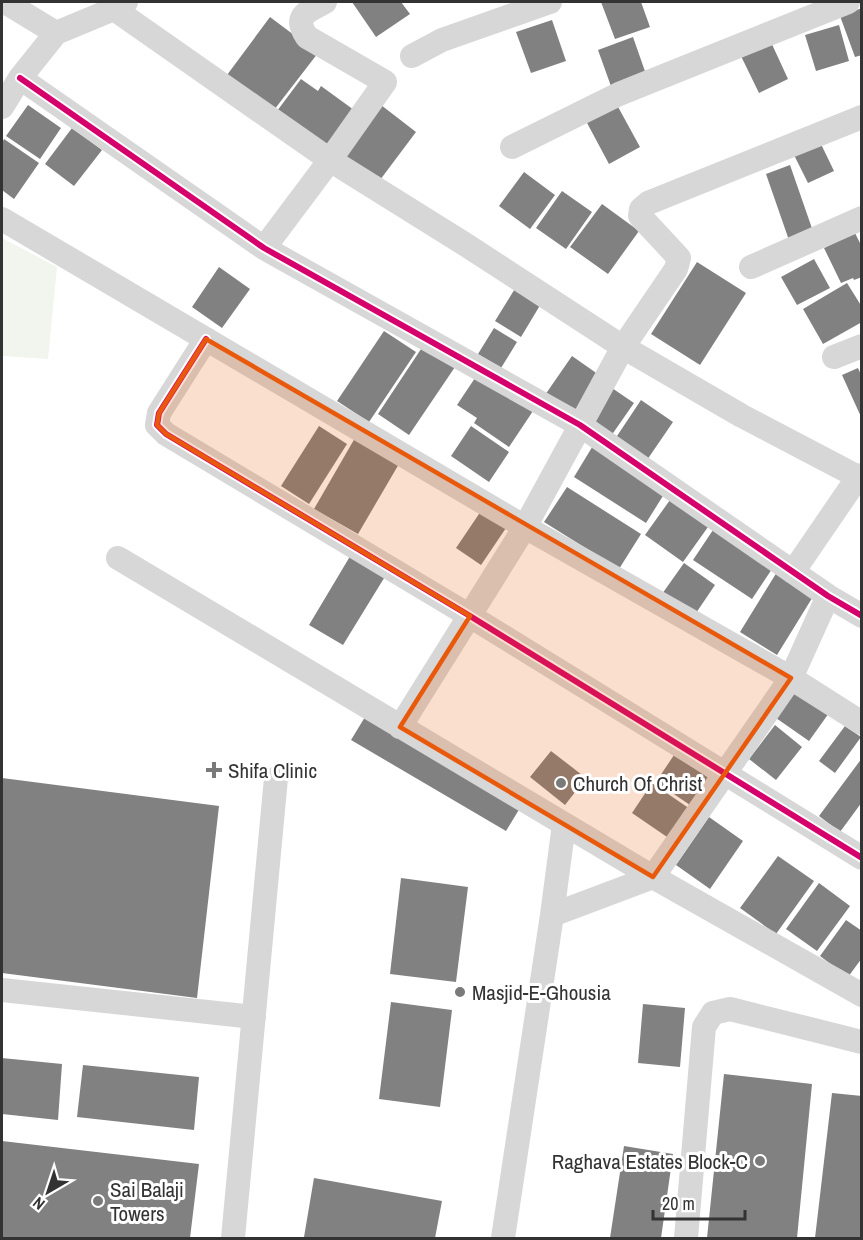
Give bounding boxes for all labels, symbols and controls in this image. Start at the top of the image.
place label: Shifa Clinic [228,756,317,785]
marker: Shifa Clinic [205,761,223,779]
place label: Church Of Christ [573,769,702,798]
marker: Church Of Christ [554,776,568,790]
place label: Masjid-E-Ghousia [472,978,611,1007]
marker: Masjid-E-Ghousia [453,985,467,999]
place label: Raghava Estates Block-C [552,1147,748,1176]
marker: Raghava Estates Block-C [753,1154,767,1168]
north arrow [18,1162,78,1222]
place label: Sai Balaji Towers [110,1175,184,1228]
scale bar [653,1183,744,1221]
text: 20 m [662,1191,695,1216]
text: N [28,1192,49,1215]
marker: Sai Balaji Towers [91,1194,105,1208]

